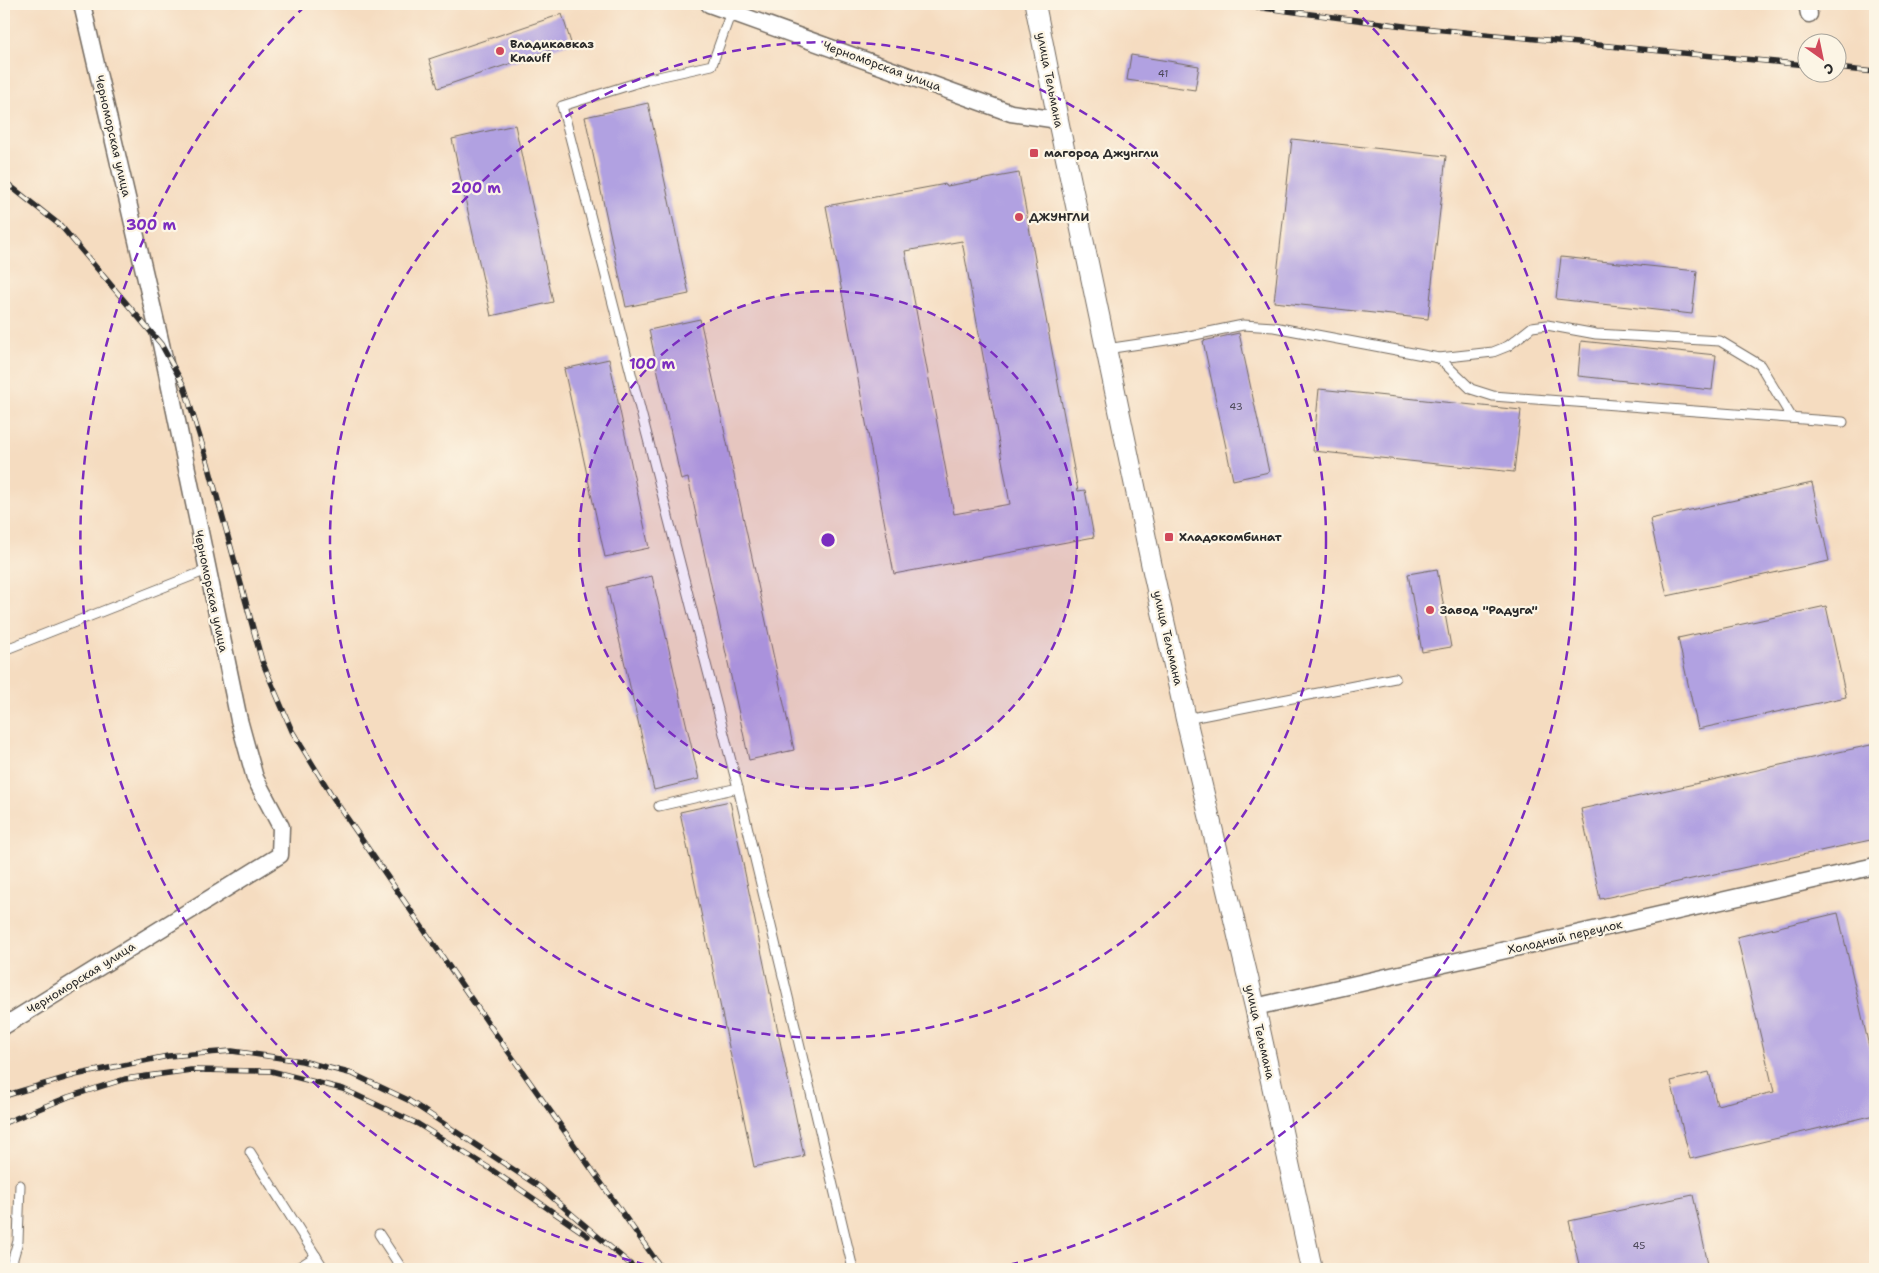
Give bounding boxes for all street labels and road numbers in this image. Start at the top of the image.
street label: улица Тельмана [1033,31,1067,130]
street label: Черноморская улица [821,37,944,95]
street label: Черноморская улица [91,73,135,199]
street label: Черноморская улица [190,528,232,654]
street label: улица Тельмана [1149,589,1187,688]
street label: Холодный переулок [1506,916,1625,958]
street label: Черноморская улица [24,938,139,1018]
street label: улица Тельмана [1241,983,1279,1082]

